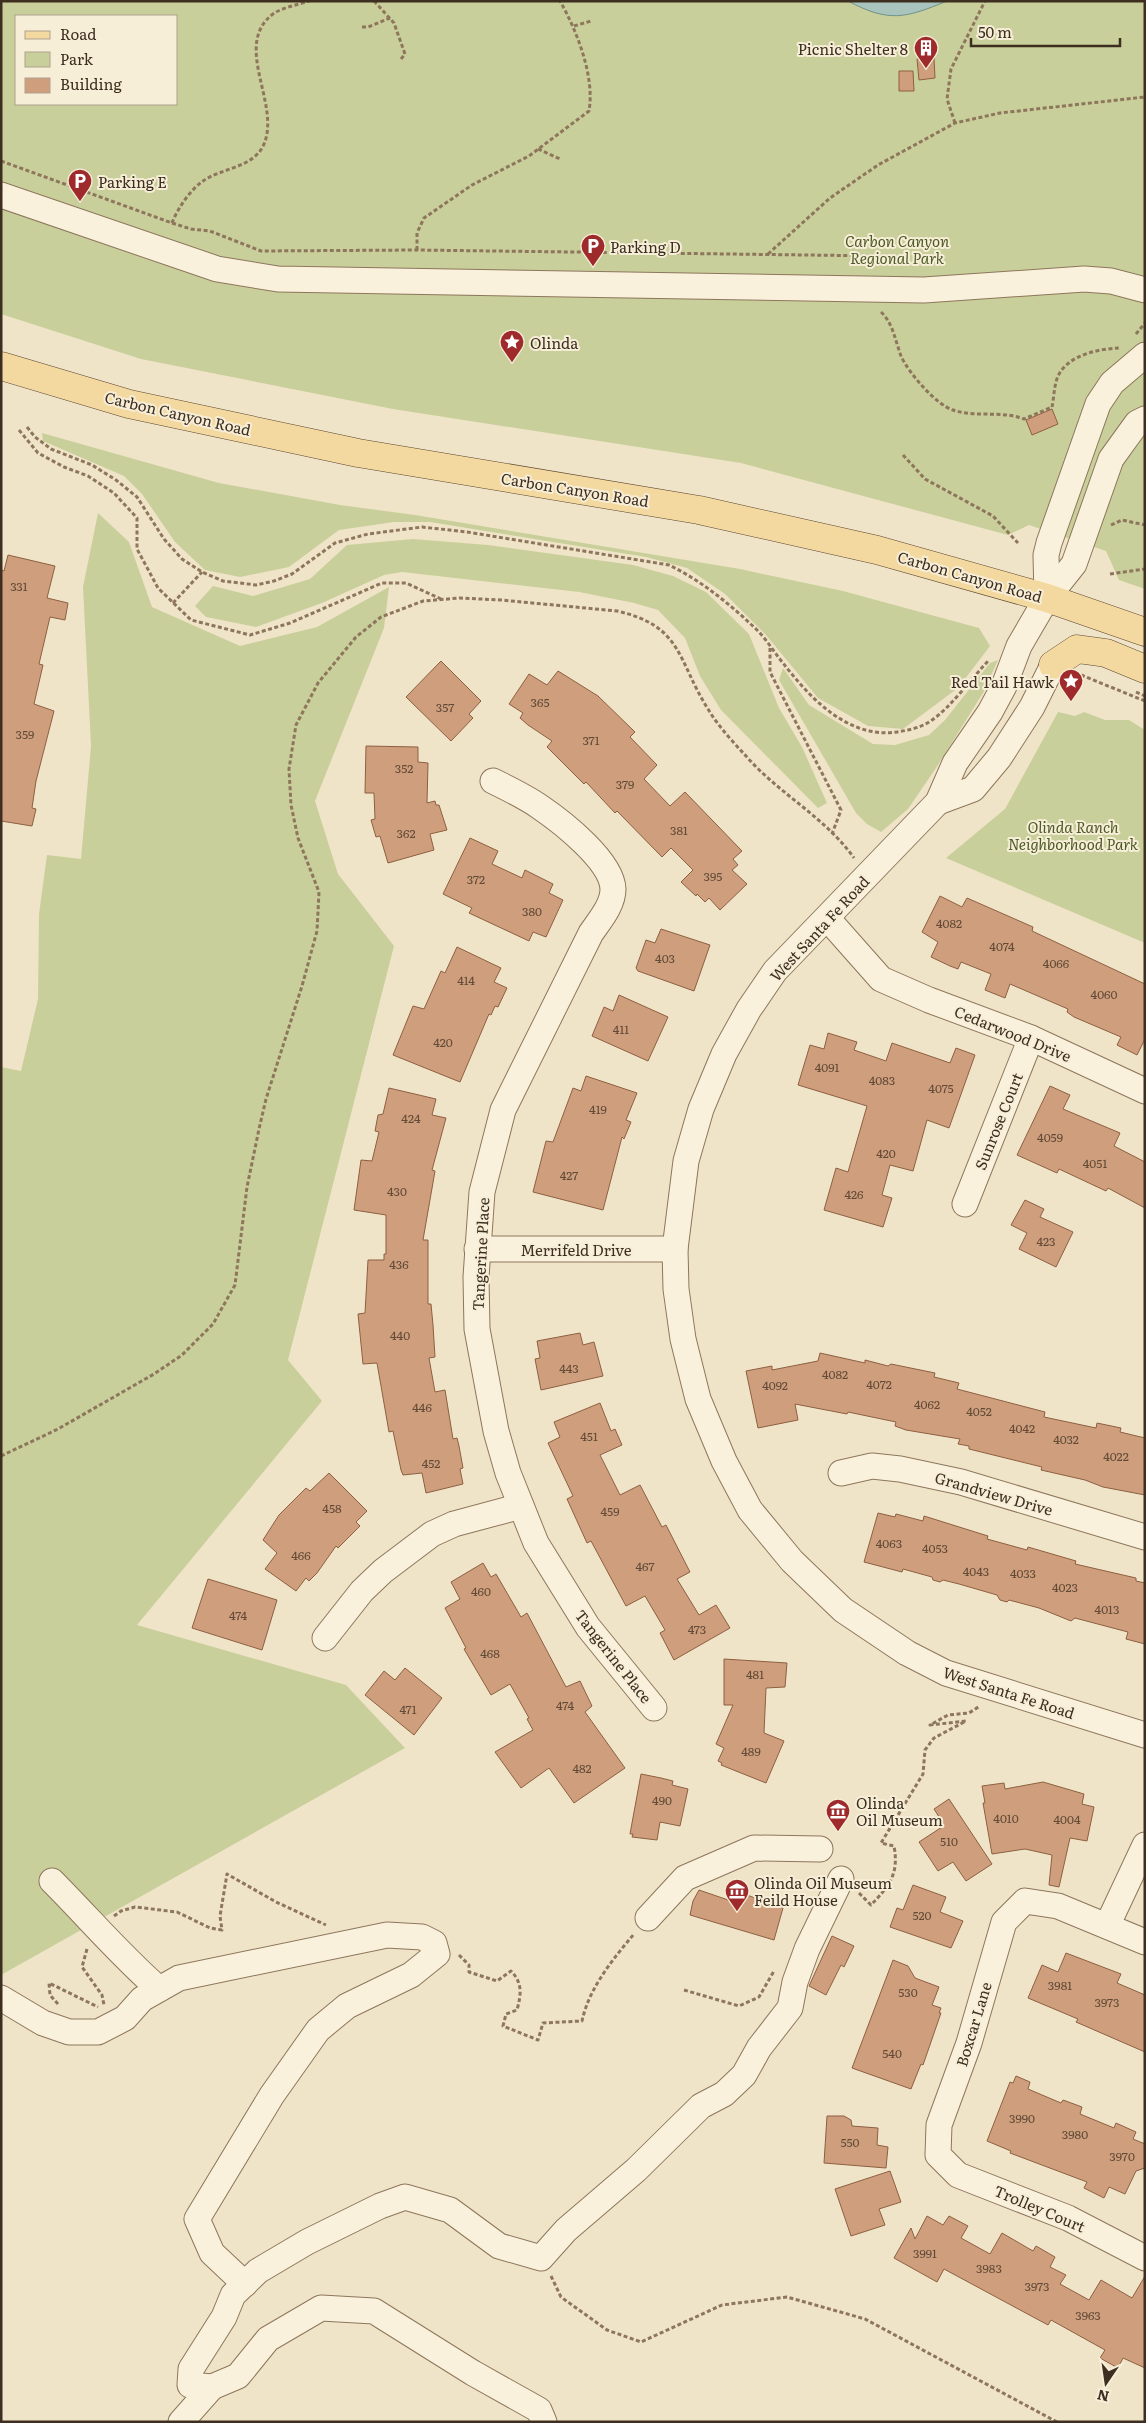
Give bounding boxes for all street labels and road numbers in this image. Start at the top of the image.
street label: Carbon Canyon Road [103,385,253,441]
street label: Carbon Canyon Road [499,466,651,512]
street label: Carbon Canyon Road [895,544,1045,608]
street label: West Santa Fe Road [764,870,874,986]
street label: Cedarwood Drive [951,999,1075,1067]
street label: Sunrose Court [968,1069,1028,1173]
street label: Tangerine Place [466,1196,494,1311]
street label: Merrifeld Drive [520,1238,632,1261]
street label: Grandview Drive [932,1465,1056,1521]
street label: Tangerine Place [570,1604,658,1708]
street label: West Santa Fe Road [940,1660,1078,1724]
street label: Boxcar Lane [949,1979,997,2069]
street label: Trolley Court [991,2178,1089,2238]

